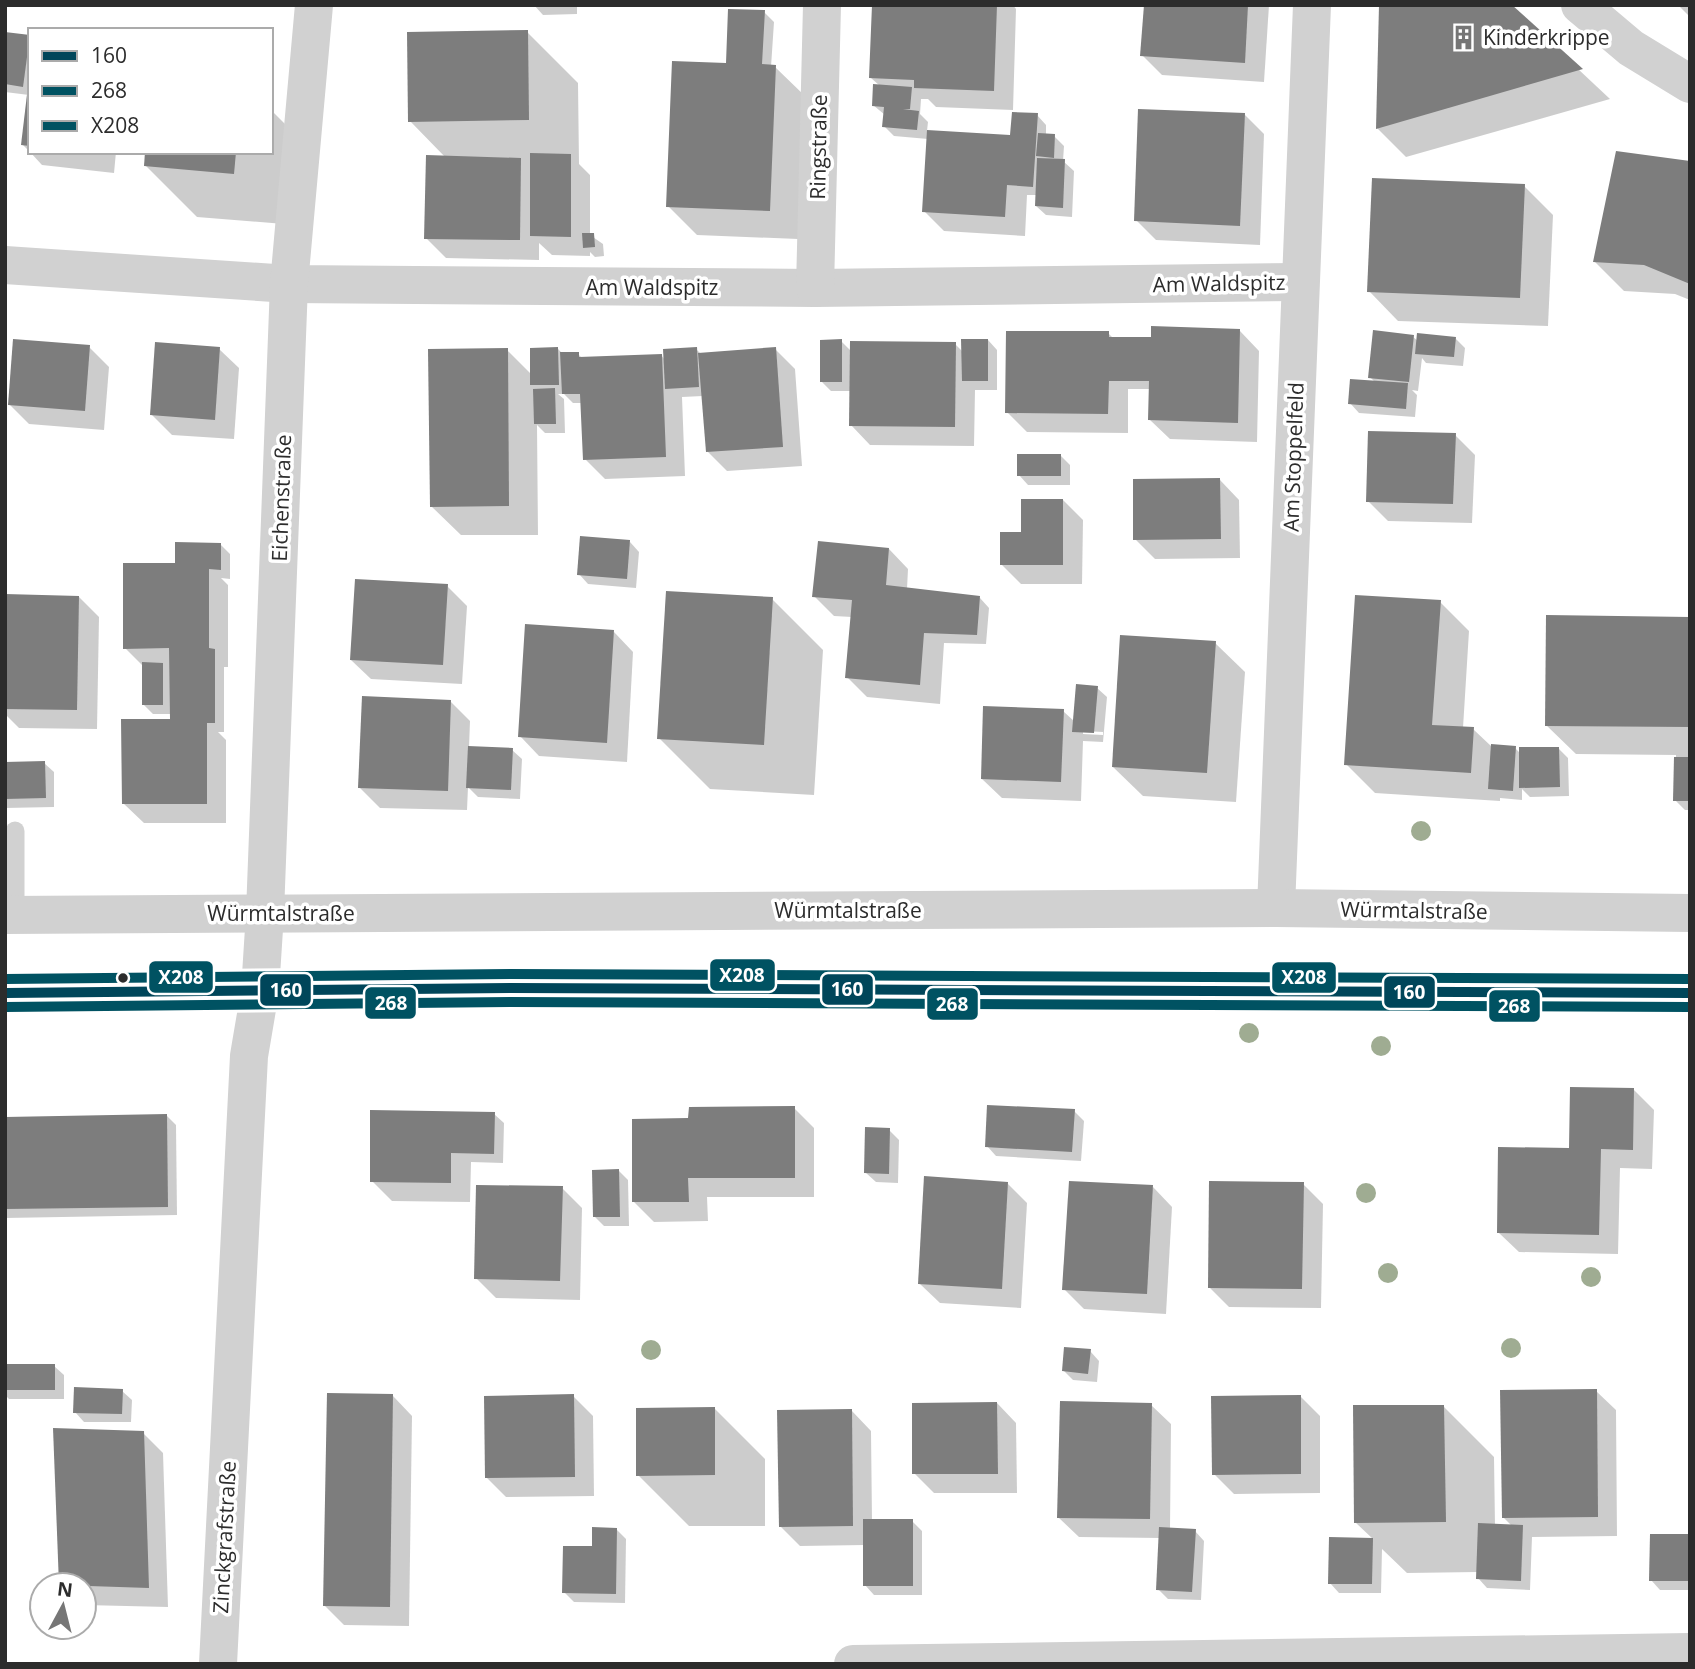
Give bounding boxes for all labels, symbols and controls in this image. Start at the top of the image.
building icon: Kinderkrippe [1449,23,1477,51]
place label: Kinderkrippe [1483,23,1610,51]
legend [28,28,273,154]
text: 160 [91,41,127,69]
text: 268 [91,76,127,104]
street label: Ringstraße [803,94,833,200]
text: X208 [91,111,139,139]
street label: Am Waldspitz [1152,268,1286,298]
street label: Am Waldspitz [586,273,719,301]
street label: Am Stoppelfeld [1276,382,1310,532]
street label: Eichenstraße [265,434,297,562]
street label: Würmtalstraße [1340,895,1488,925]
street label: Würmtalstraße [774,896,922,924]
street label: Würmtalstraße [207,899,355,927]
line badge: X208 [709,958,776,992]
line badge: X208 [148,960,214,994]
line badge: X208 [1271,961,1337,994]
text: X208 [719,962,765,988]
text: X208 [158,964,204,990]
text: X208 [1281,964,1327,990]
unlabelled marker [116,971,130,985]
line badge: 160 [259,973,312,1007]
line badge: 160 [821,973,874,1006]
line badge: 160 [1383,975,1436,1009]
text: 160 [831,976,863,1002]
text: 160 [270,977,302,1003]
text: 160 [1393,979,1425,1005]
line badge: 268 [364,986,417,1020]
line badge: 268 [926,987,979,1021]
line badge: 268 [1488,989,1541,1023]
text: 268 [375,990,407,1016]
text: 268 [936,991,968,1017]
text: 268 [1498,993,1530,1019]
street label: Zinckgrafstraße [206,1460,242,1614]
north arrow [28,1571,98,1641]
text: N [56,1575,74,1603]

